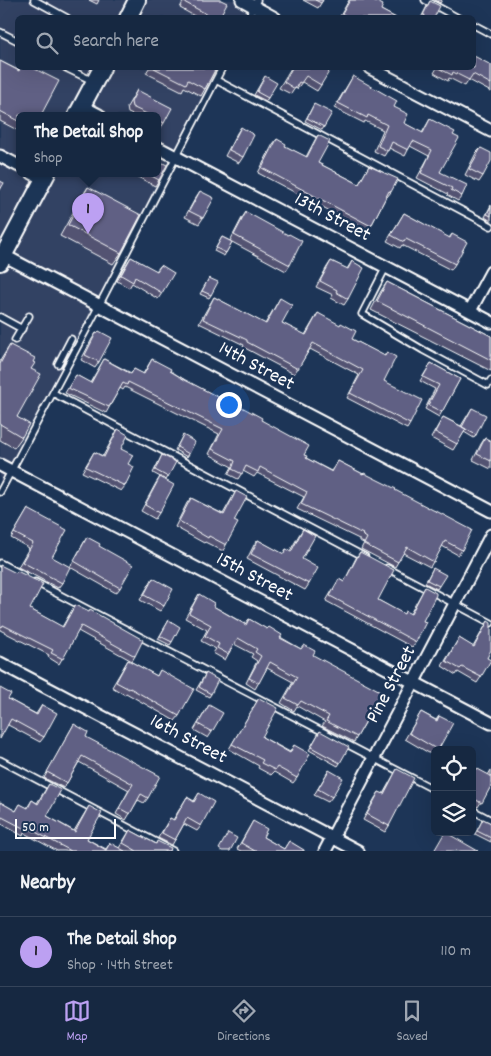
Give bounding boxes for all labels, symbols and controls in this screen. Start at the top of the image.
search box [15,15,476,70]
icon: search [33,29,61,57]
text: Search here [73,29,159,56]
popup [16,112,161,177]
text: The Detail Shop [34,120,143,147]
text: Shop [34,147,63,170]
street label: 13th Street [289,186,375,250]
pin: 1 [72,193,104,234]
street label: 14th Street [213,335,299,399]
your location [216,392,242,418]
street label: 15th Street [211,546,297,610]
street label: Pine Street [360,641,424,729]
street label: 16th Street [144,708,232,772]
map controls [431,746,476,836]
button: locate [431,746,476,791]
button: layers [431,791,476,836]
scale bar [15,816,116,839]
text: 50 m [22,818,49,838]
text: Nearby [20,869,75,899]
text: The Detail Shop [67,927,177,954]
text: 1 [34,940,38,963]
text: 110 m [441,940,471,963]
text: Shop · 14th Street [67,954,173,977]
tab: Map [63,997,91,1047]
tab: Directions [217,997,270,1047]
tab: Saved [397,997,428,1047]

